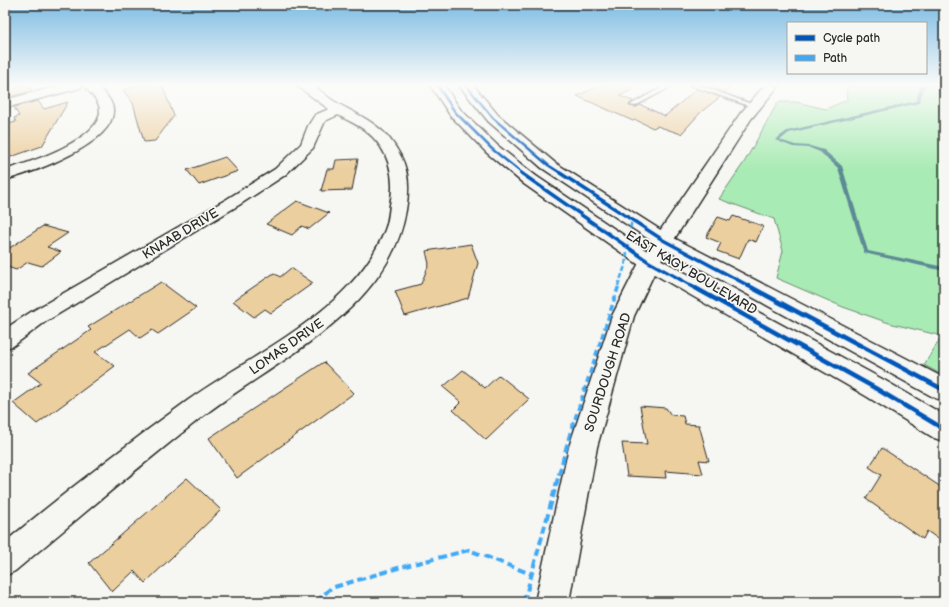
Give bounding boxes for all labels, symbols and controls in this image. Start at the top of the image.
legend [787,22,927,74]
text: Cycle path [823,31,880,46]
text: Path [823,51,848,66]
street label: KNAAB DRIVE [140,205,222,263]
street label: EAST KAGY BOULEVARD [623,227,760,318]
street label: SOURDOUGH ROAD [581,311,635,434]
street label: LOMAS DRIVE [246,315,327,378]

